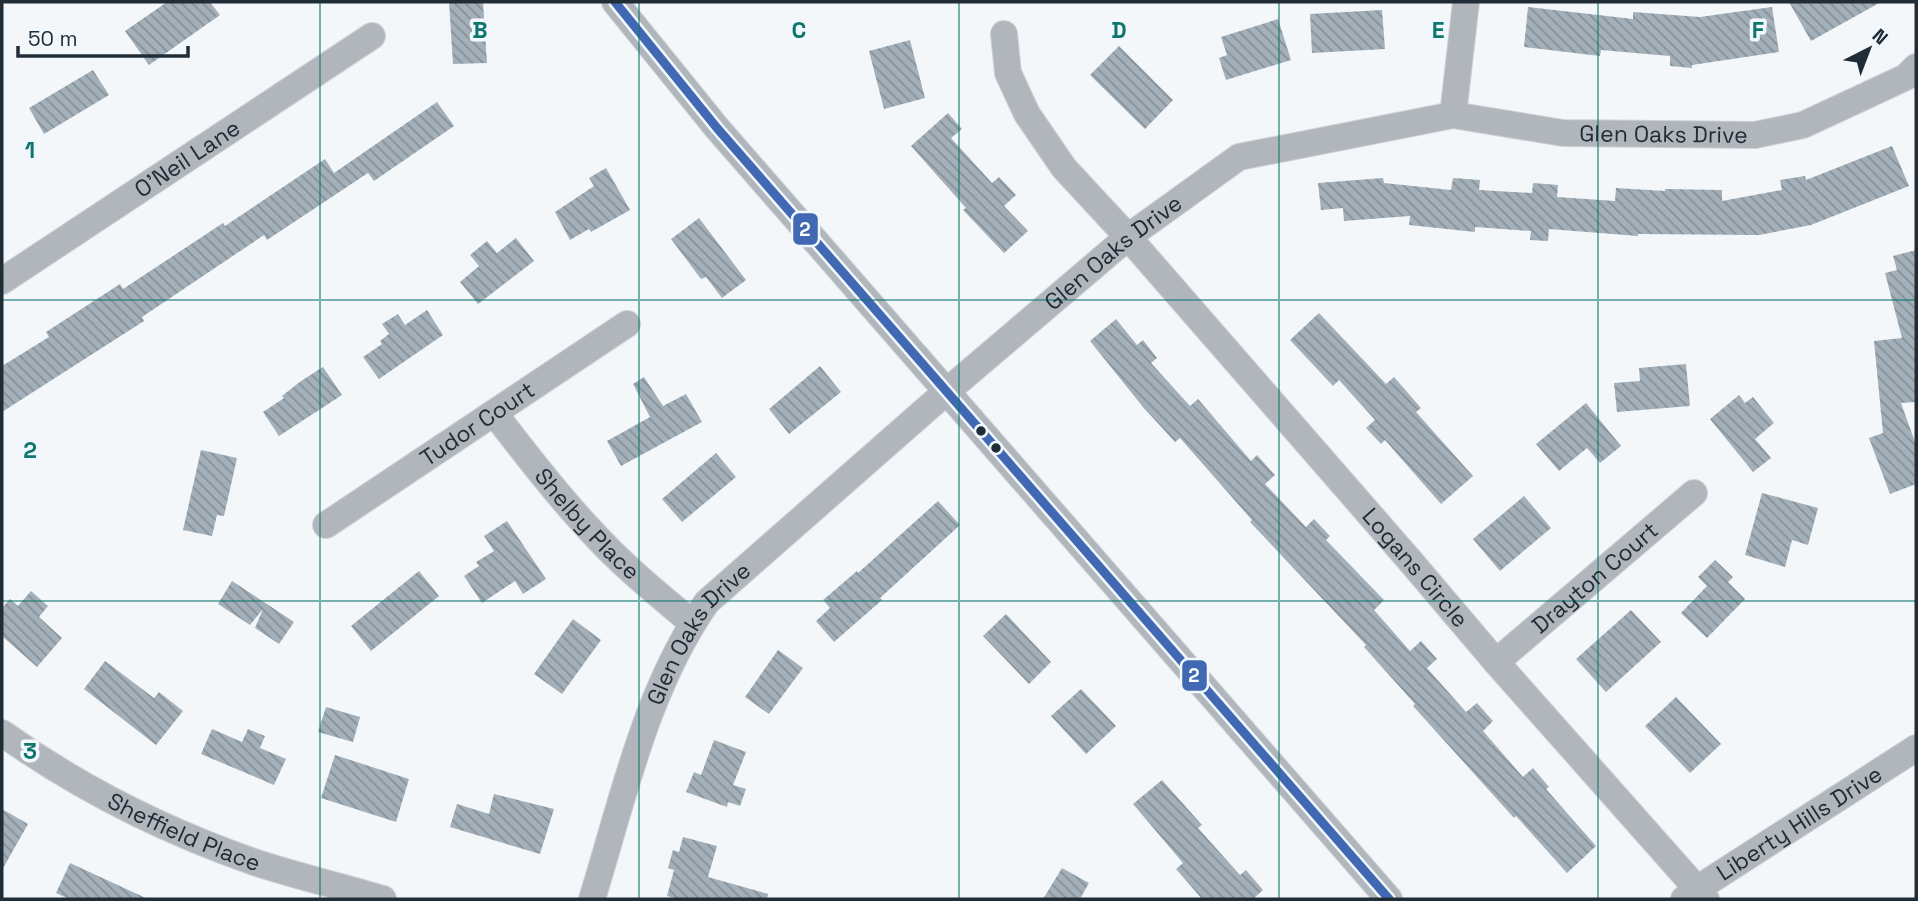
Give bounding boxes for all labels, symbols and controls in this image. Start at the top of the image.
scale bar [18,14,187,58]
north arrow [1834,14,1904,84]
text: B [472,15,488,45]
text: C [792,15,806,45]
text: D [1111,15,1127,45]
text: E [1432,15,1444,45]
text: F [1752,15,1764,45]
text: N [1867,23,1893,50]
text: 50 m [28,25,78,52]
street label: O'Neil Lane [129,113,246,204]
street label: Glen Oaks Drive [1579,118,1748,150]
text: 1 [25,135,35,165]
street label: Glen Oaks Drive [1038,188,1188,317]
line badge: 2 [792,212,819,246]
text: 2 [799,217,811,242]
street label: Tudor Court [414,375,540,473]
unlabelled marker [974,424,988,438]
text: 2 [23,435,37,465]
unlabelled marker [989,441,1003,455]
street label: Shelby Place [528,462,646,586]
street label: Logans Circle [1356,501,1475,634]
street label: Drayton Court [1525,515,1664,640]
street label: Glen Oaks Drive [640,556,757,709]
line badge: 2 [1181,659,1208,692]
text: 2 [1188,663,1200,688]
text: 3 [23,736,37,766]
street label: Liberty Hills Drive [1711,759,1888,888]
street label: Sheffield Place [102,786,265,878]

